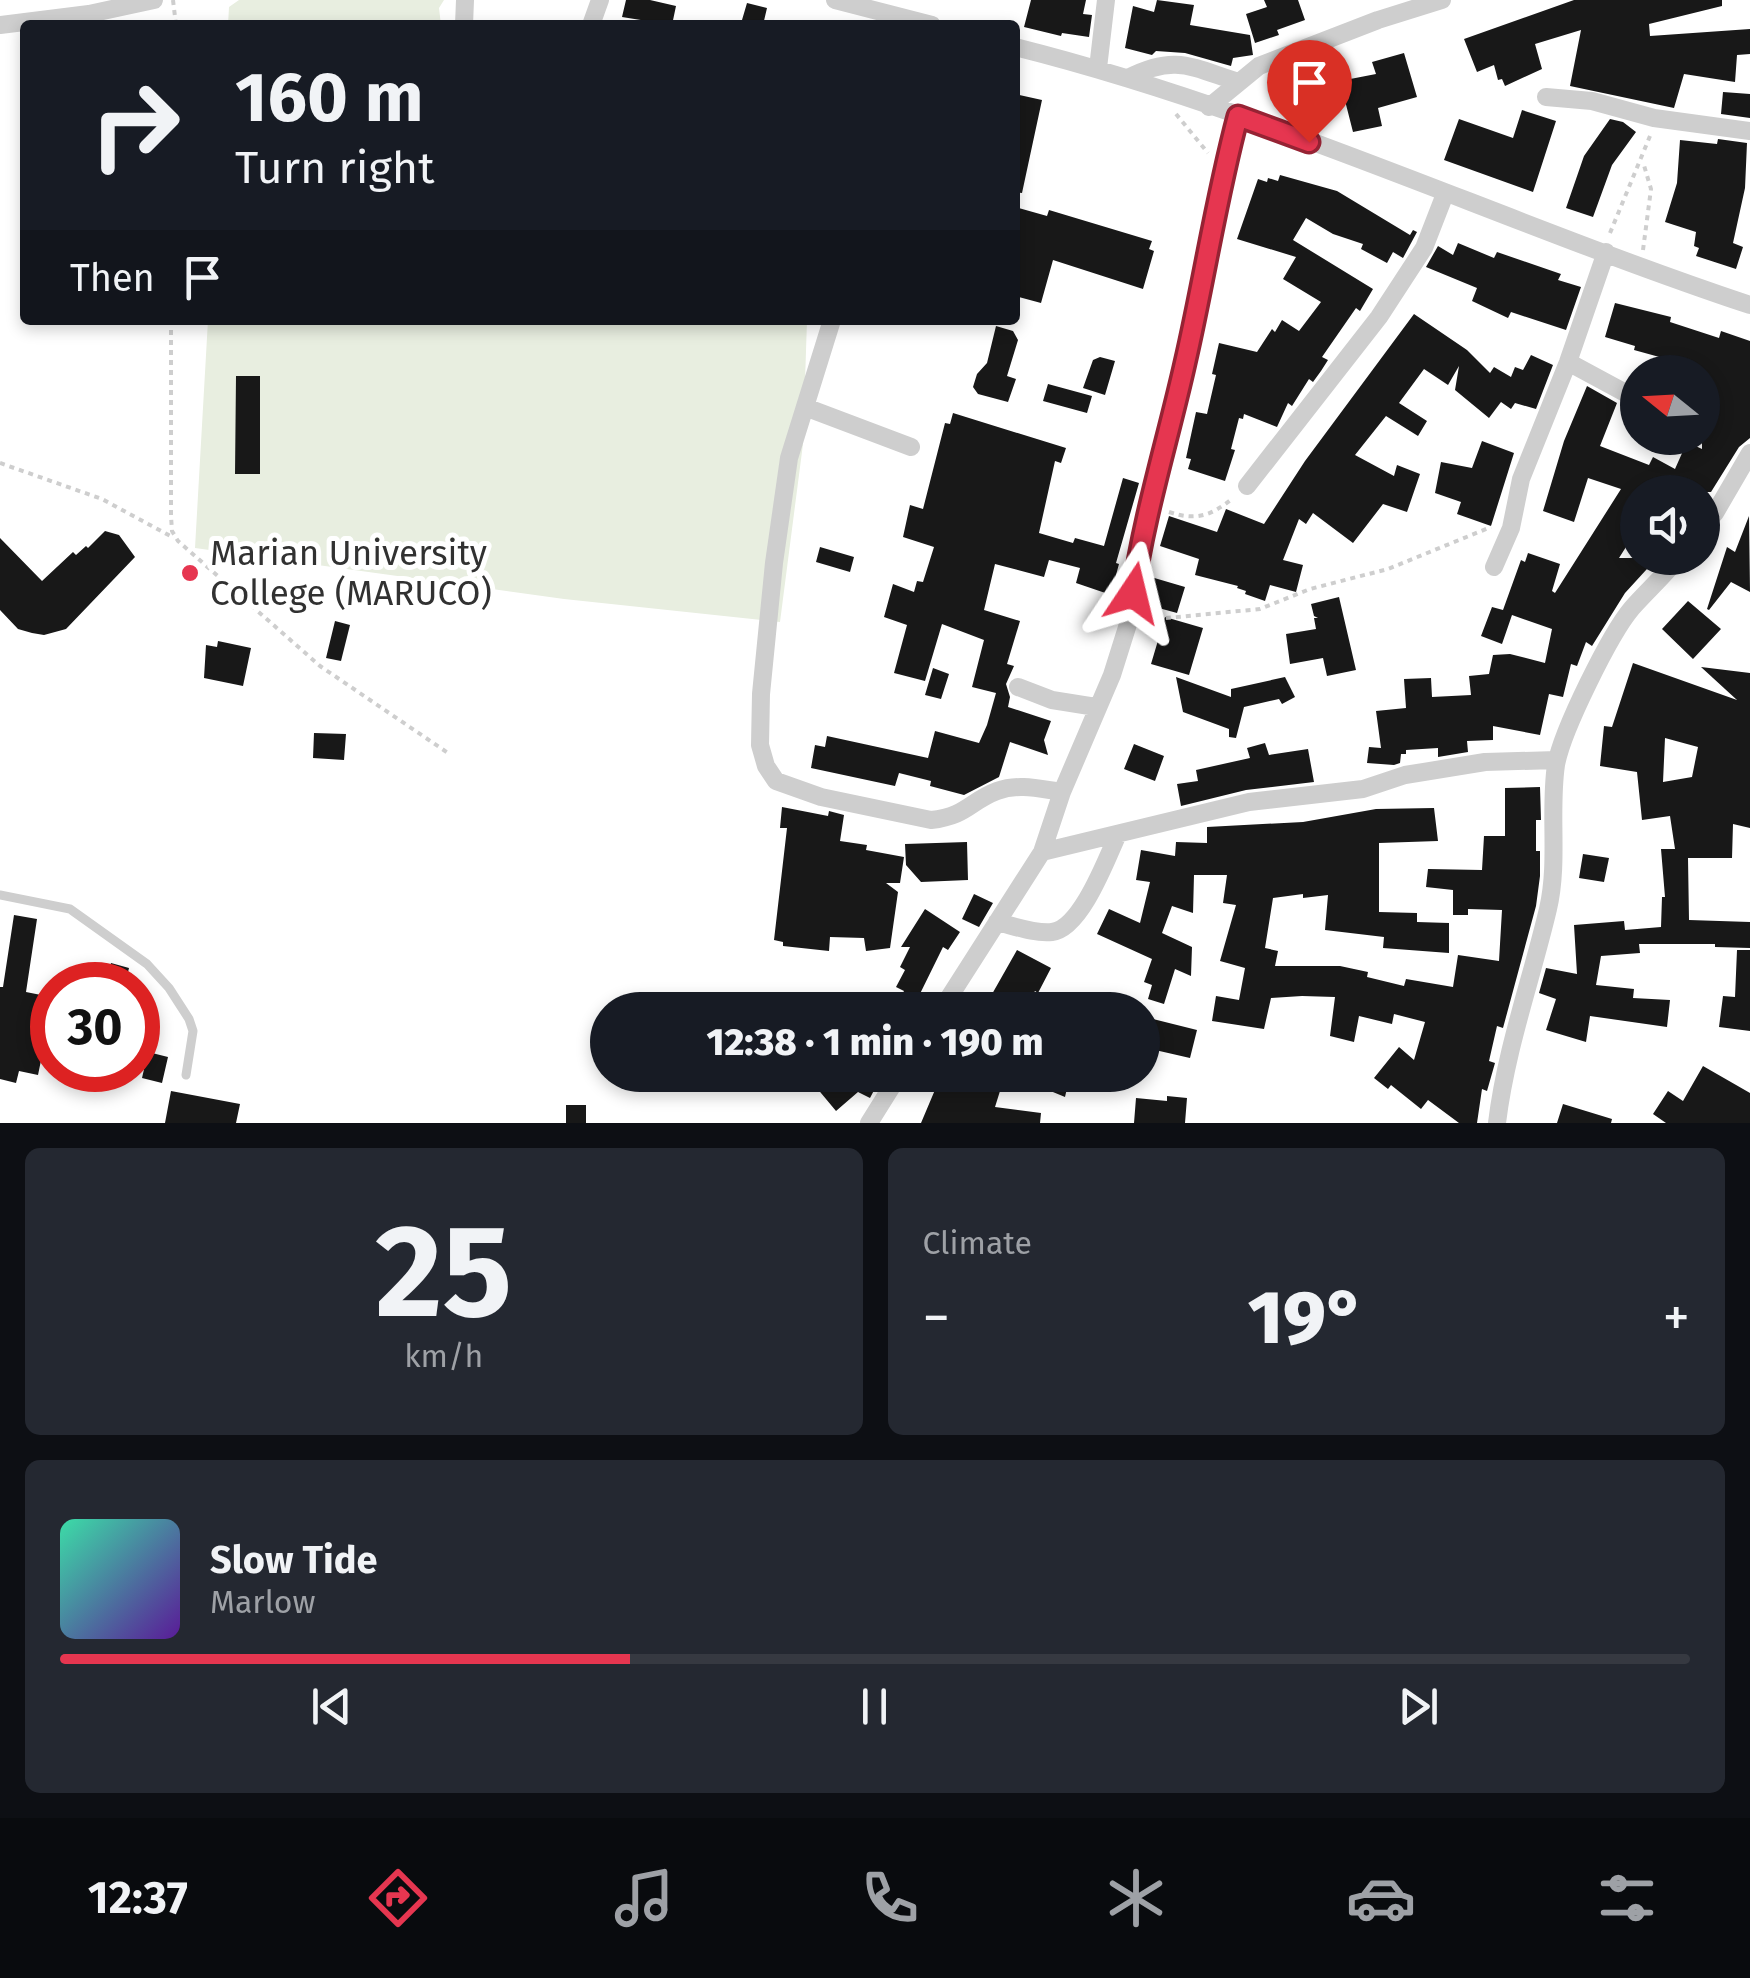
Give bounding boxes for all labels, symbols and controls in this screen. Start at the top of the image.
pin [1267,40,1352,143]
icon: arrive [1282,55,1337,110]
text: 160 m [235,56,424,140]
icon: right [70,60,200,190]
text: Turn right [235,141,434,195]
icon: arrive [175,250,230,305]
text: Then [70,255,155,301]
north arrow [1620,355,1720,455]
map controls [1620,355,1720,575]
button: sound [1620,475,1720,575]
place label: Marian University College (MARUCO) [210,532,492,614]
position arrow [1081,541,1185,645]
marker: Marian University College (MARUCO) [179,562,201,584]
speed limit sign: 30 [30,962,160,1092]
text: 12:38 · 1 min · 190 m [707,1019,1044,1065]
text: 25 [375,1194,512,1350]
text: Climate [923,1224,1032,1262]
text: 19° [1248,1273,1365,1363]
text: − [923,1285,950,1351]
text: + [1663,1285,1690,1351]
text: km/h [404,1337,483,1375]
text: Slow Tide [210,1537,378,1583]
text: Marlow [210,1583,316,1621]
icon: previous [304,1679,359,1734]
icon: pause [847,1679,902,1734]
icon: next [1391,1679,1446,1734]
icon: directions [363,1863,433,1933]
icon: music [609,1863,679,1933]
icon: phone [855,1863,925,1933]
icon: climate [1101,1863,1171,1933]
icon: car [1346,1863,1416,1933]
icon: filters [1592,1863,1662,1933]
text: 12:37 [88,1871,188,1925]

